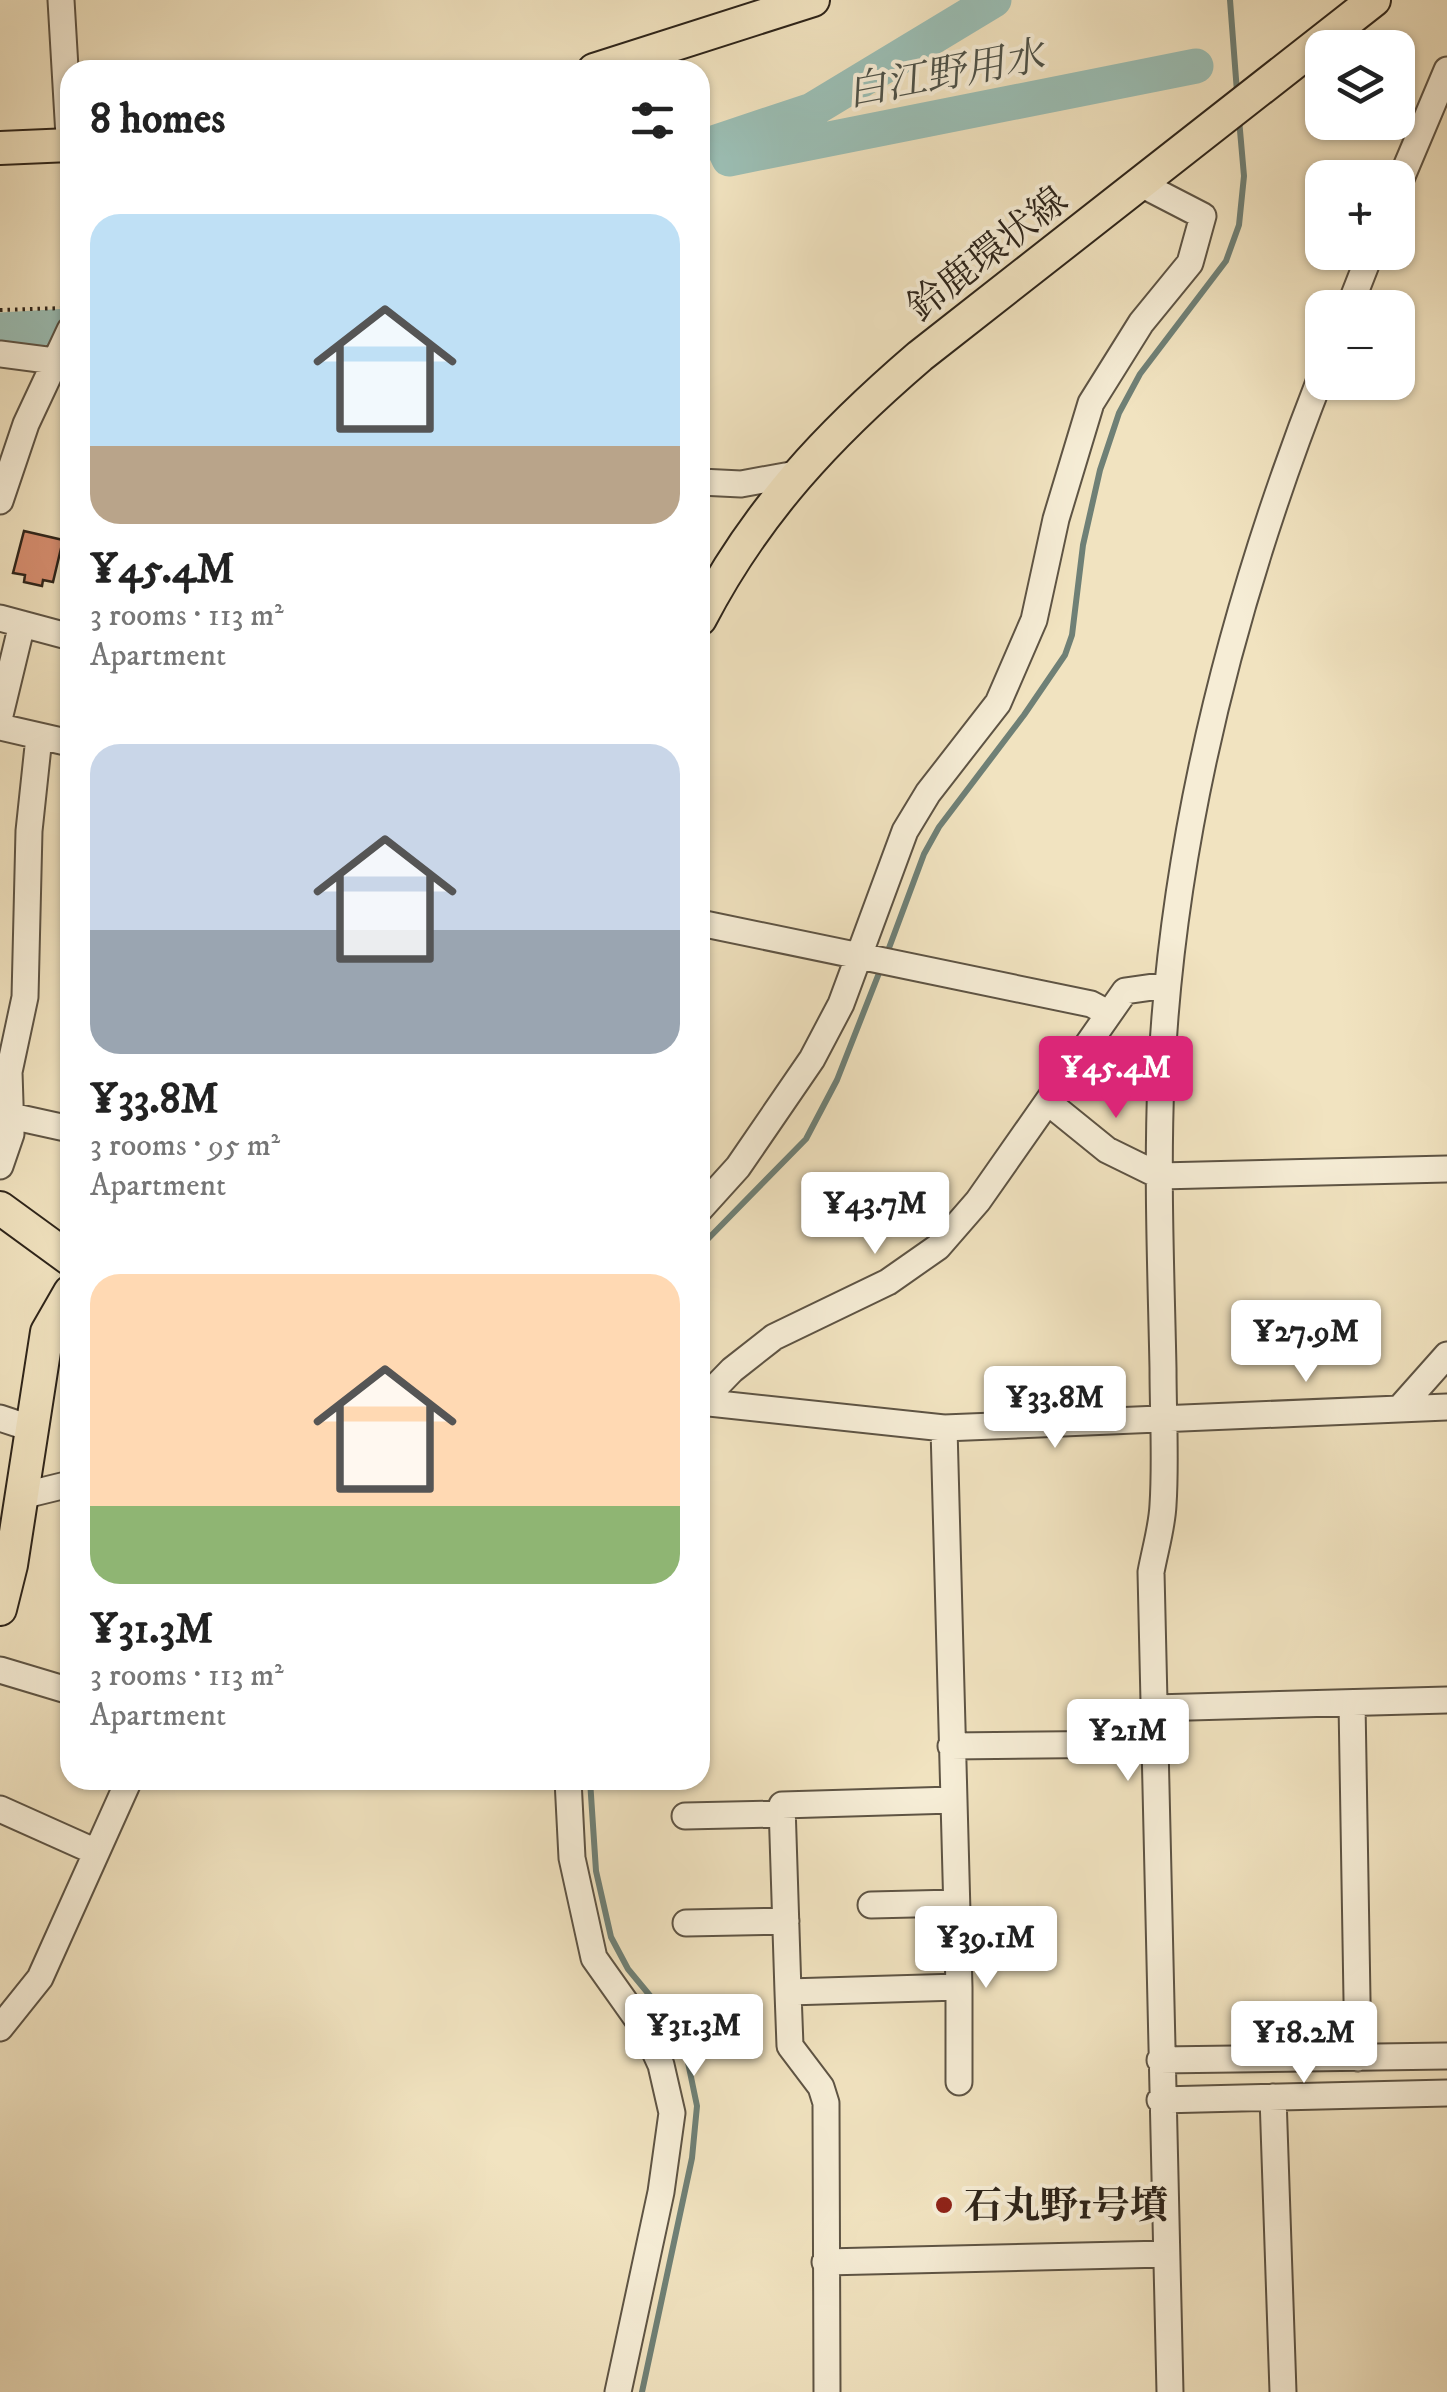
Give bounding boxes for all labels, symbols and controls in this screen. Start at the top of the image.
map controls [1305,30,1415,400]
button: layers [1305,30,1415,140]
water label: 白江野用水 [843,32,1052,120]
icon: filters [625,93,680,148]
text: 8 homes [90,94,225,146]
button: + [1305,160,1415,270]
street label: 鈴鹿環状線 [899,177,1078,332]
icon: home [295,279,475,459]
button: − [1305,290,1415,400]
text: ¥45.4M [90,544,235,596]
text: 3 rooms · 113 m² [90,596,284,636]
text: Apartment [90,636,226,676]
icon: home [295,809,475,989]
pin: ¥45.4M [1035,1036,1197,1121]
text: ¥45.4M [1061,1048,1171,1088]
text: ¥33.8M [90,1074,219,1126]
text: 3 rooms · 95 m² [90,1126,280,1166]
text: Apartment [90,1166,226,1206]
pin: ¥43.7M [794,1172,956,1257]
text: ¥43.7M [823,1184,927,1224]
pin: ¥27.9M [1225,1300,1387,1385]
text: ¥27.9M [1253,1312,1359,1352]
icon: home [295,1339,475,1519]
pin: ¥33.8M [974,1366,1136,1451]
text: ¥33.8M [1006,1378,1104,1418]
text: ¥31.3M [90,1604,213,1656]
text: 3 rooms · 113 m² [90,1656,284,1696]
text: Apartment [90,1696,226,1736]
pin: ¥21M [1069,1699,1187,1784]
text: ¥21M [1089,1711,1167,1751]
pin: ¥39.1M [905,1906,1067,1991]
text: ¥39.1M [937,1918,1035,1958]
pin: ¥31.3M [613,1994,775,2079]
pin: ¥18.2M [1223,2001,1385,2086]
text: ¥31.3M [647,2006,741,2046]
text: ¥18.2M [1253,2013,1355,2053]
place label: 石丸野1号墳 [964,2183,1168,2231]
marker: 石丸野1号墳 [933,2194,955,2216]

